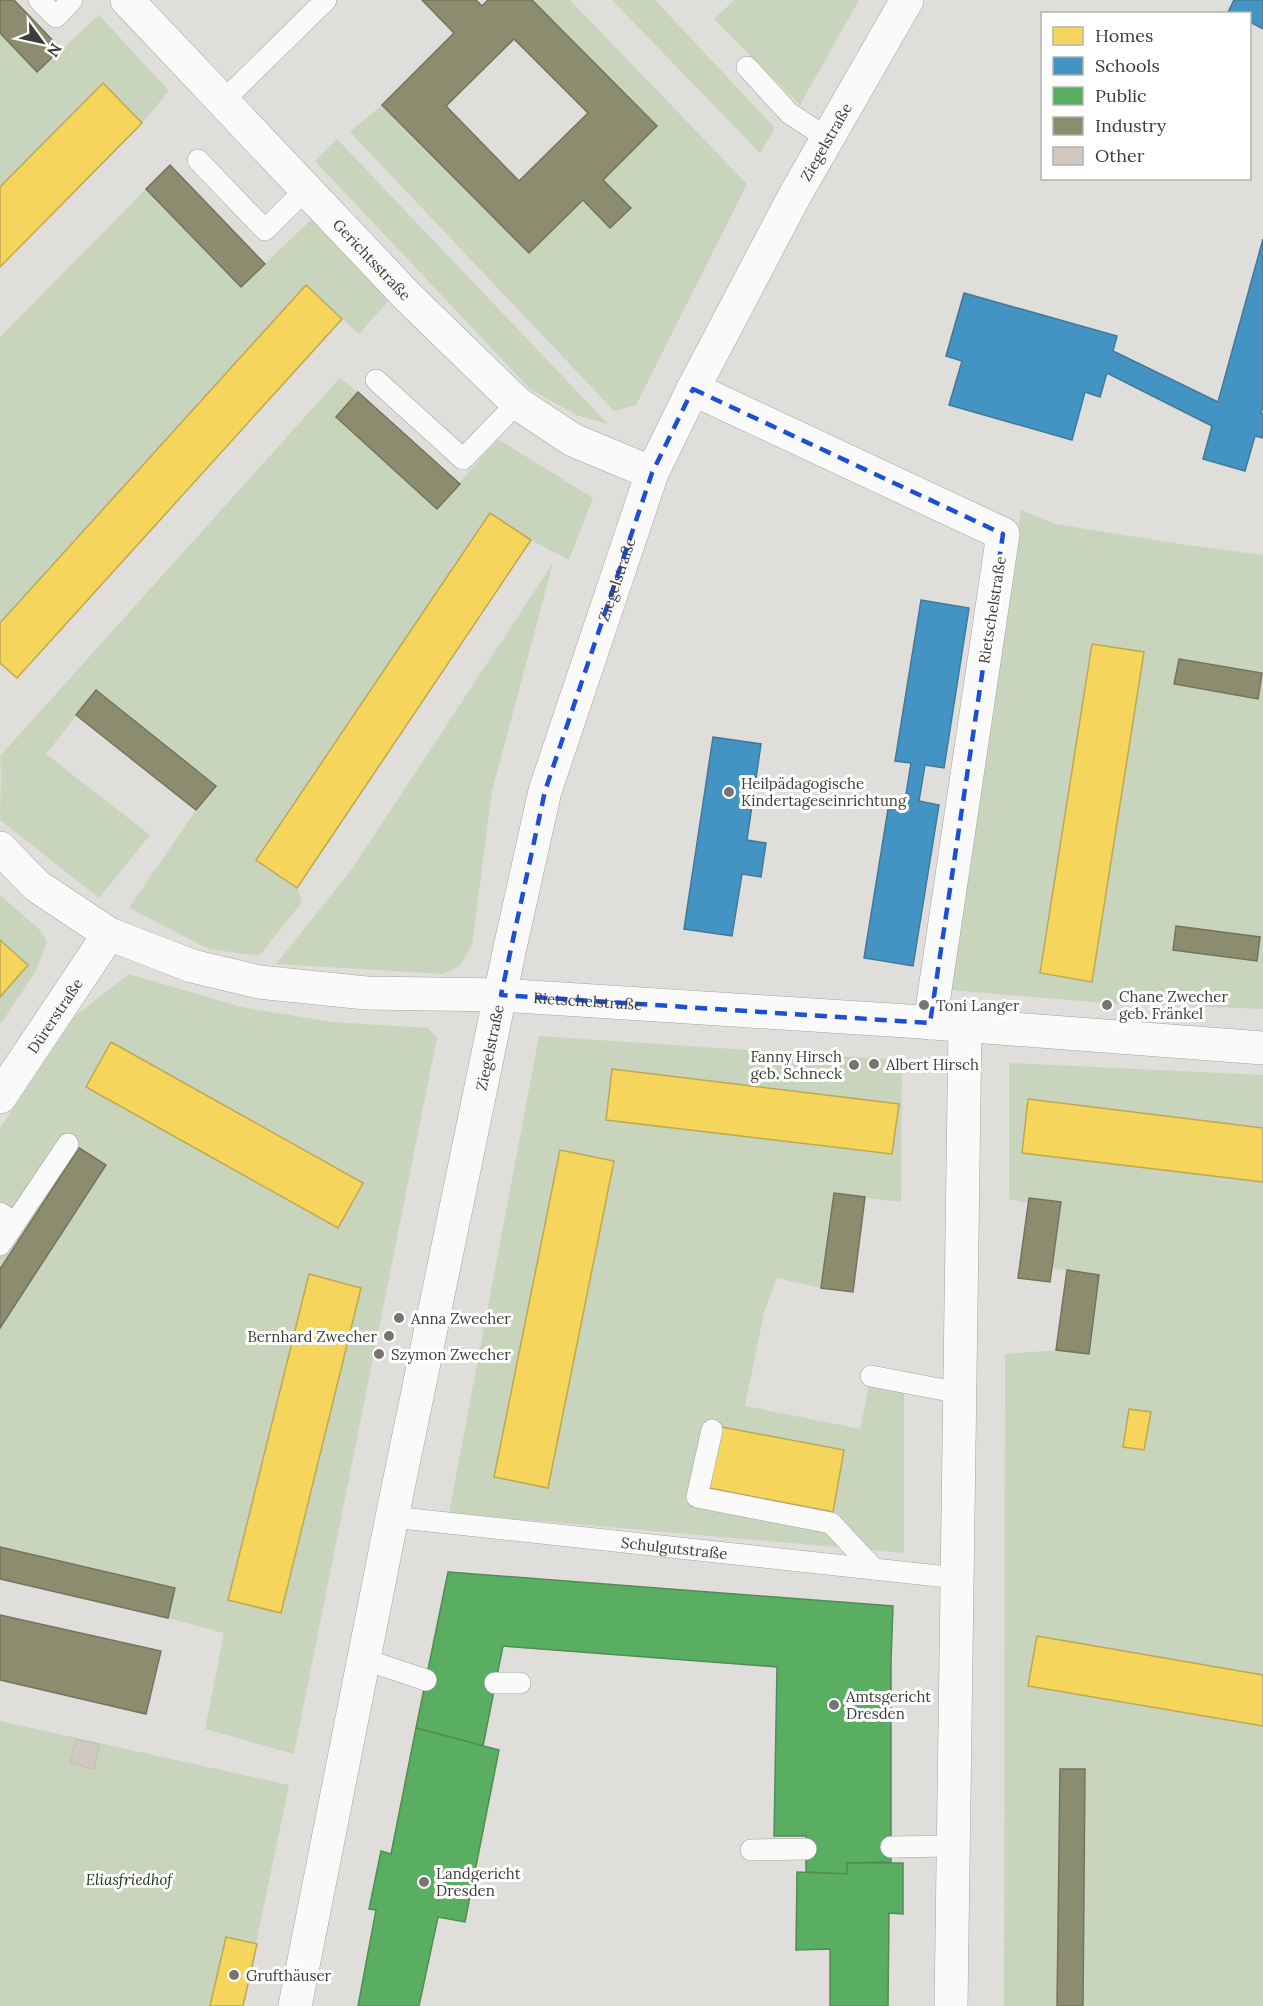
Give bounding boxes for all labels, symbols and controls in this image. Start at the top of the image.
north arrow [12,12,72,72]
legend [1041,12,1251,180]
text: Homes [1095,24,1153,47]
text: N [43,40,66,61]
text: Schools [1095,54,1160,77]
text: Public [1095,84,1147,107]
street label: Ziegelstraße [796,99,855,184]
text: Industry [1095,114,1167,137]
text: Other [1095,144,1145,167]
street label: Gerichtsstraße [329,215,415,304]
street label: Ziegelstraße [593,535,639,624]
street label: Rietschelstraße [974,555,1010,665]
place label: Heilpädagogische Kindertageseinrichtung [741,774,907,810]
marker: Heilpädagogische Kindertageseinrichtung [722,785,736,799]
street label: Dürerstraße [23,974,86,1057]
place label: Chane Zwecher geb. Fränkel [1119,987,1228,1023]
street label: Rietschelstraße [533,988,643,1014]
place label: Toni Langer [936,996,1020,1015]
marker: Toni Langer [917,998,931,1012]
marker: Chane Zwecher geb. Fränkel [1100,998,1114,1012]
street label: Ziegelstraße [471,1003,507,1092]
place label: Fanny Hirsch geb. Schneck [750,1047,842,1083]
place label: Albert Hirsch [885,1055,979,1074]
marker: Albert Hirsch [867,1057,881,1071]
marker: Fanny Hirsch geb. Schneck [847,1058,861,1072]
place label: Anna Zwecher [410,1309,511,1328]
marker: Anna Zwecher [392,1311,406,1325]
place label: Bernhard Zwecher [247,1327,377,1346]
marker: Bernhard Zwecher [382,1329,396,1343]
place label: Szymon Zwecher [391,1345,511,1364]
marker: Szymon Zwecher [372,1347,386,1361]
street label: Schulgutstraße [620,1532,729,1563]
place label: Amtsgericht Dresden [845,1687,931,1723]
marker: Amtsgericht Dresden [827,1698,841,1712]
place label: Landgericht Dresden [436,1864,521,1900]
park label: Eliasfriedhof [86,1870,173,1889]
marker: Landgericht Dresden [417,1875,431,1889]
place label: Grufthäuser [246,1966,332,1985]
marker: Grufthäuser [227,1968,241,1982]

